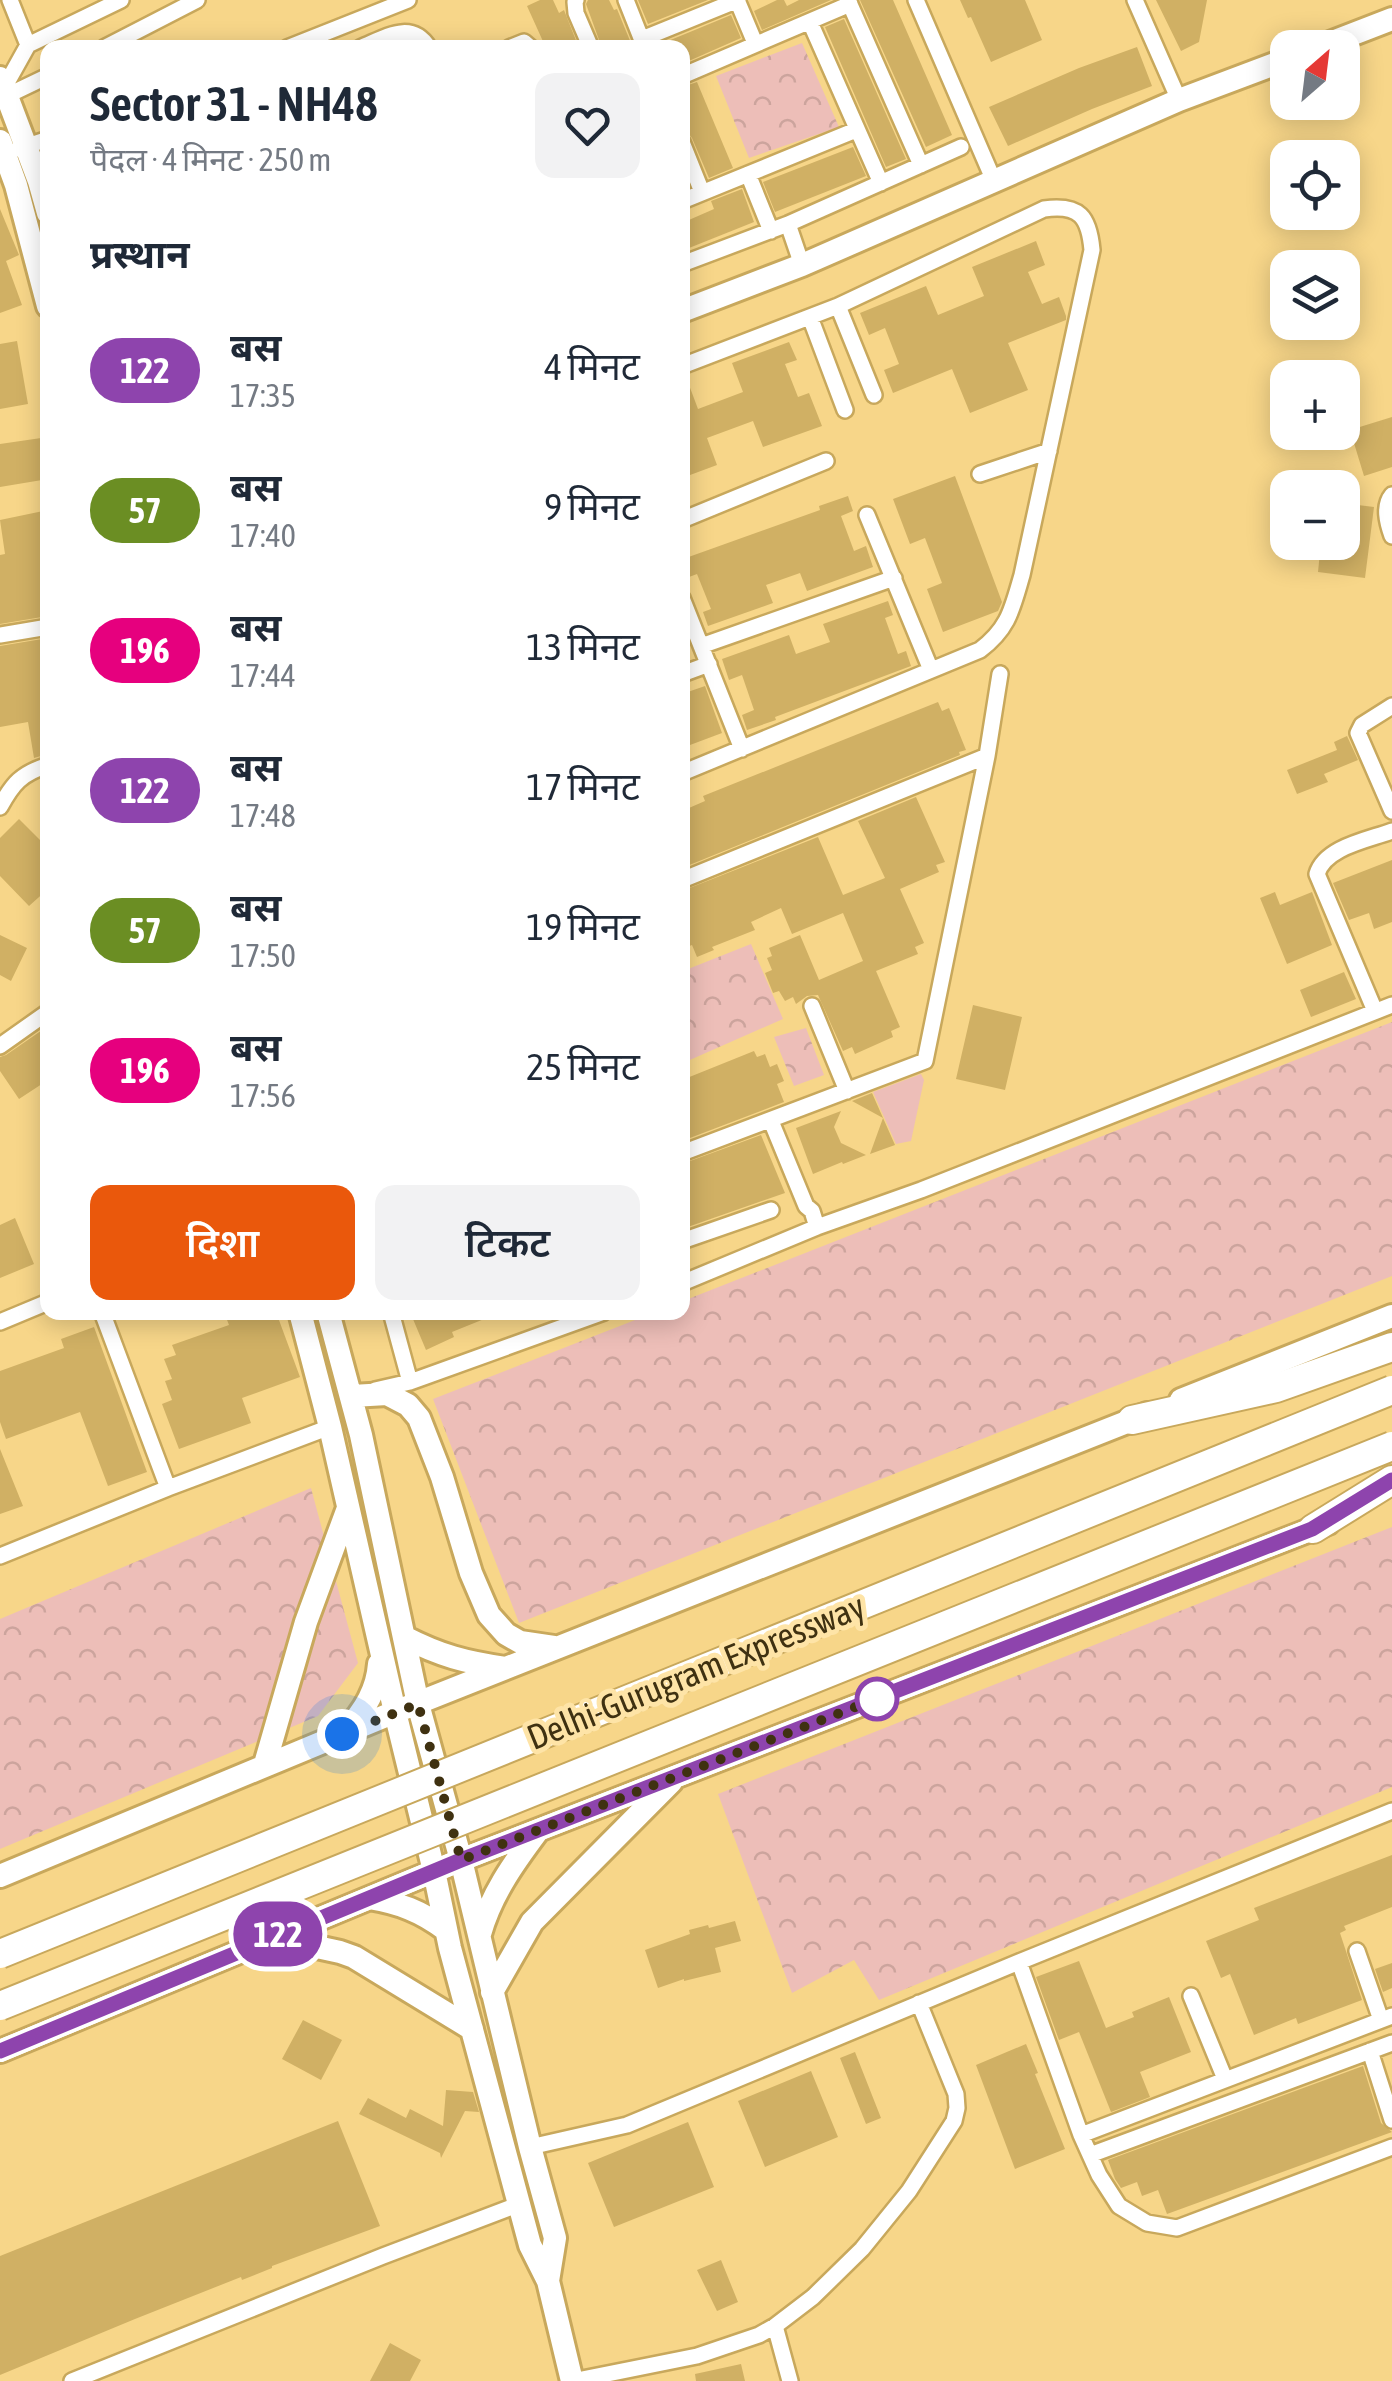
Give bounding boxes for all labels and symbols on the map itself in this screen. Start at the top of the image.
north arrow [1270,30,1360,120]
street label: Delhi-Gurugram Expressway [521,1585,870,1757]
unlabelled marker [856,1678,898,1720]
your location [317,1709,367,1759]
line badge: 122 [220,1902,336,1966]

